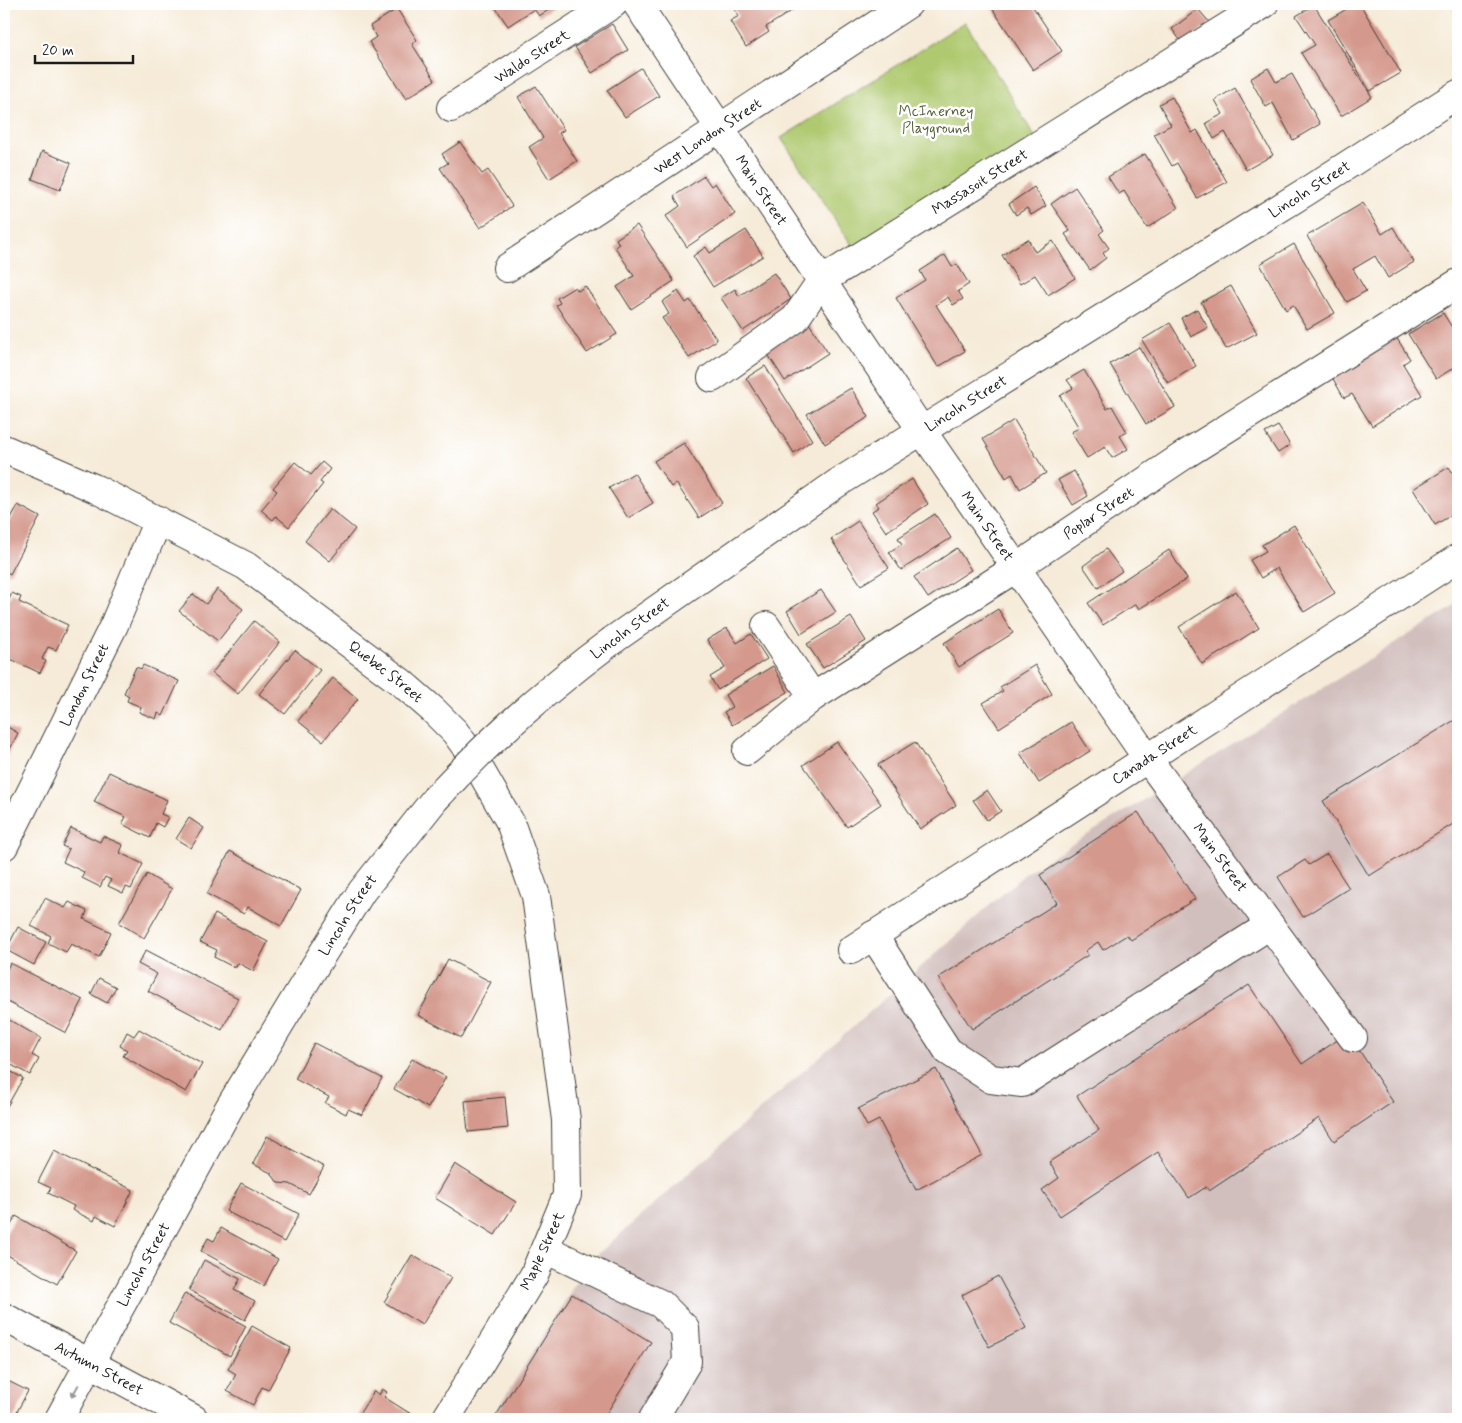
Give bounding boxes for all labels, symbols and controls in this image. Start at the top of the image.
street label: Waldo Street [491,25,574,89]
scale bar [35,32,132,64]
text: 20 m [42,41,74,61]
street label: West London Street [650,94,766,180]
park label: McInerney Playground [899,102,973,139]
street label: Massasoit Street [928,145,1032,220]
street label: Main Street [730,152,791,230]
street label: Lincoln Street [1265,157,1355,223]
street label: Lincoln Street [921,371,1011,437]
street label: Poplar Street [1060,482,1139,544]
street label: Main Street [956,488,1018,566]
street label: Lincoln Street [587,593,674,664]
street label: Quebec Street [344,637,427,708]
street label: London Street [56,640,114,730]
street label: Canada Street [1108,720,1201,790]
street label: Main Street [1188,820,1251,897]
street label: Lincoln Street [315,871,382,960]
street label: Maple Street [516,1209,570,1294]
street label: Lincoln Street [113,1219,175,1311]
street label: Autumn Street [51,1337,146,1401]
one-way arrow [70,1384,79,1397]

